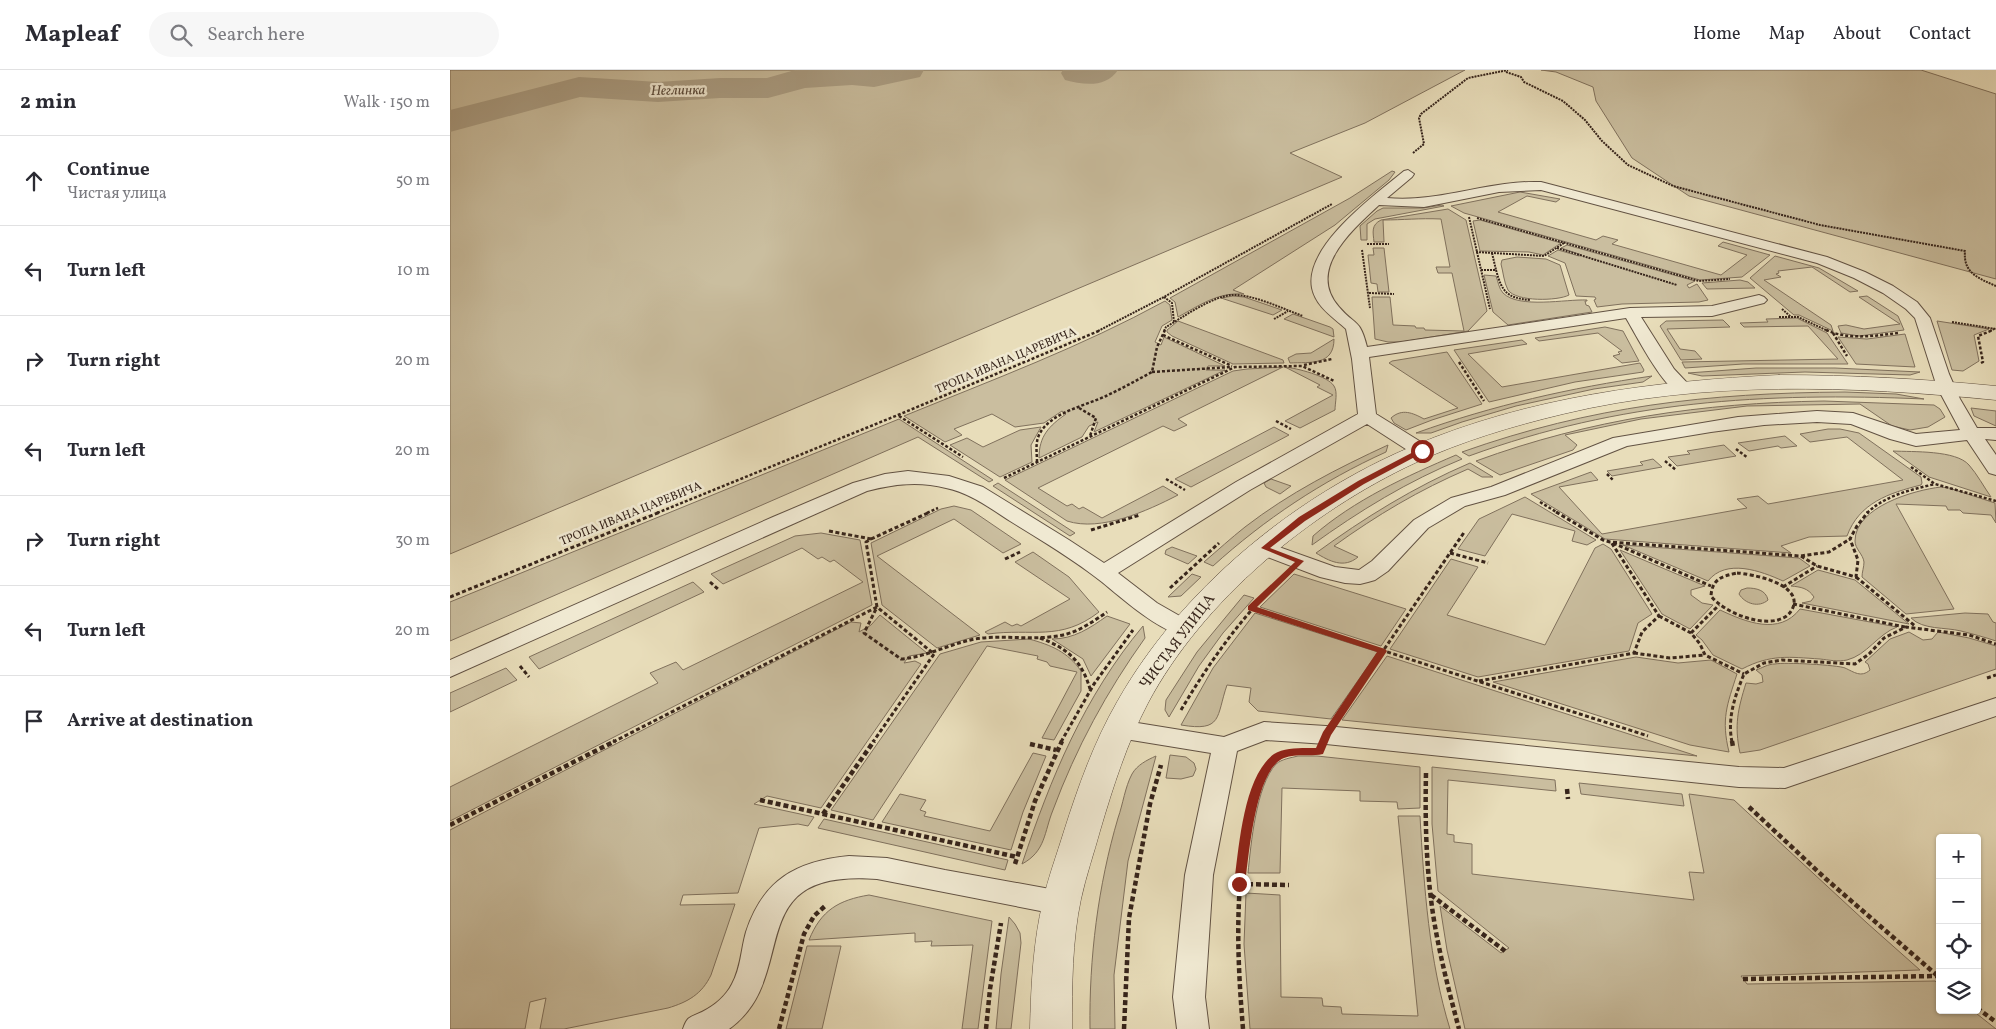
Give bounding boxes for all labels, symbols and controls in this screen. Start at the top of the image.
search box [149,12,499,57]
text: Mapleaf [25,18,119,52]
icon: search [167,21,195,49]
text: Search here [207,22,305,48]
text: Home [1693,22,1741,47]
text: Map [1769,22,1805,47]
text: About [1833,22,1881,47]
text: Contact [1909,22,1971,47]
water label: Неглинка [650,81,706,101]
text: 2 min [20,88,77,117]
text: Walk · 150 m [344,92,430,114]
text: Continue [67,157,150,183]
icon: ahead [20,167,48,195]
text: 50 m [396,170,430,192]
text: Чистая улица [67,183,167,205]
icon: left [20,257,48,285]
text: Turn left [67,258,146,284]
text: 10 m [397,260,430,282]
street label: ТРОПА ИВАНА ЦАРЕВИЧА [933,324,1079,398]
icon: right [20,347,48,375]
text: Turn right [67,348,160,374]
text: 20 m [395,350,430,372]
icon: left [20,437,48,465]
text: Turn left [67,438,146,464]
text: 20 m [395,440,430,462]
route start [1411,440,1434,463]
street label: ТРОПА ИВАНА ЦАРЕВИЧА [558,478,705,550]
icon: right [20,527,48,555]
text: Turn right [67,528,160,554]
text: 30 m [395,530,430,552]
street label: ЧИСТАЯ УЛИЦА [1135,590,1221,694]
icon: left [20,617,48,645]
text: Turn left [67,618,146,644]
text: 20 m [395,620,430,642]
icon: arrive [20,707,48,735]
text: Arrive at destination [67,708,253,734]
map controls [1936,834,1981,1014]
button: + [1936,834,1981,879]
route end [1228,873,1251,896]
button: − [1936,879,1981,924]
button: locate [1936,924,1981,969]
button: layers [1936,969,1981,1014]

